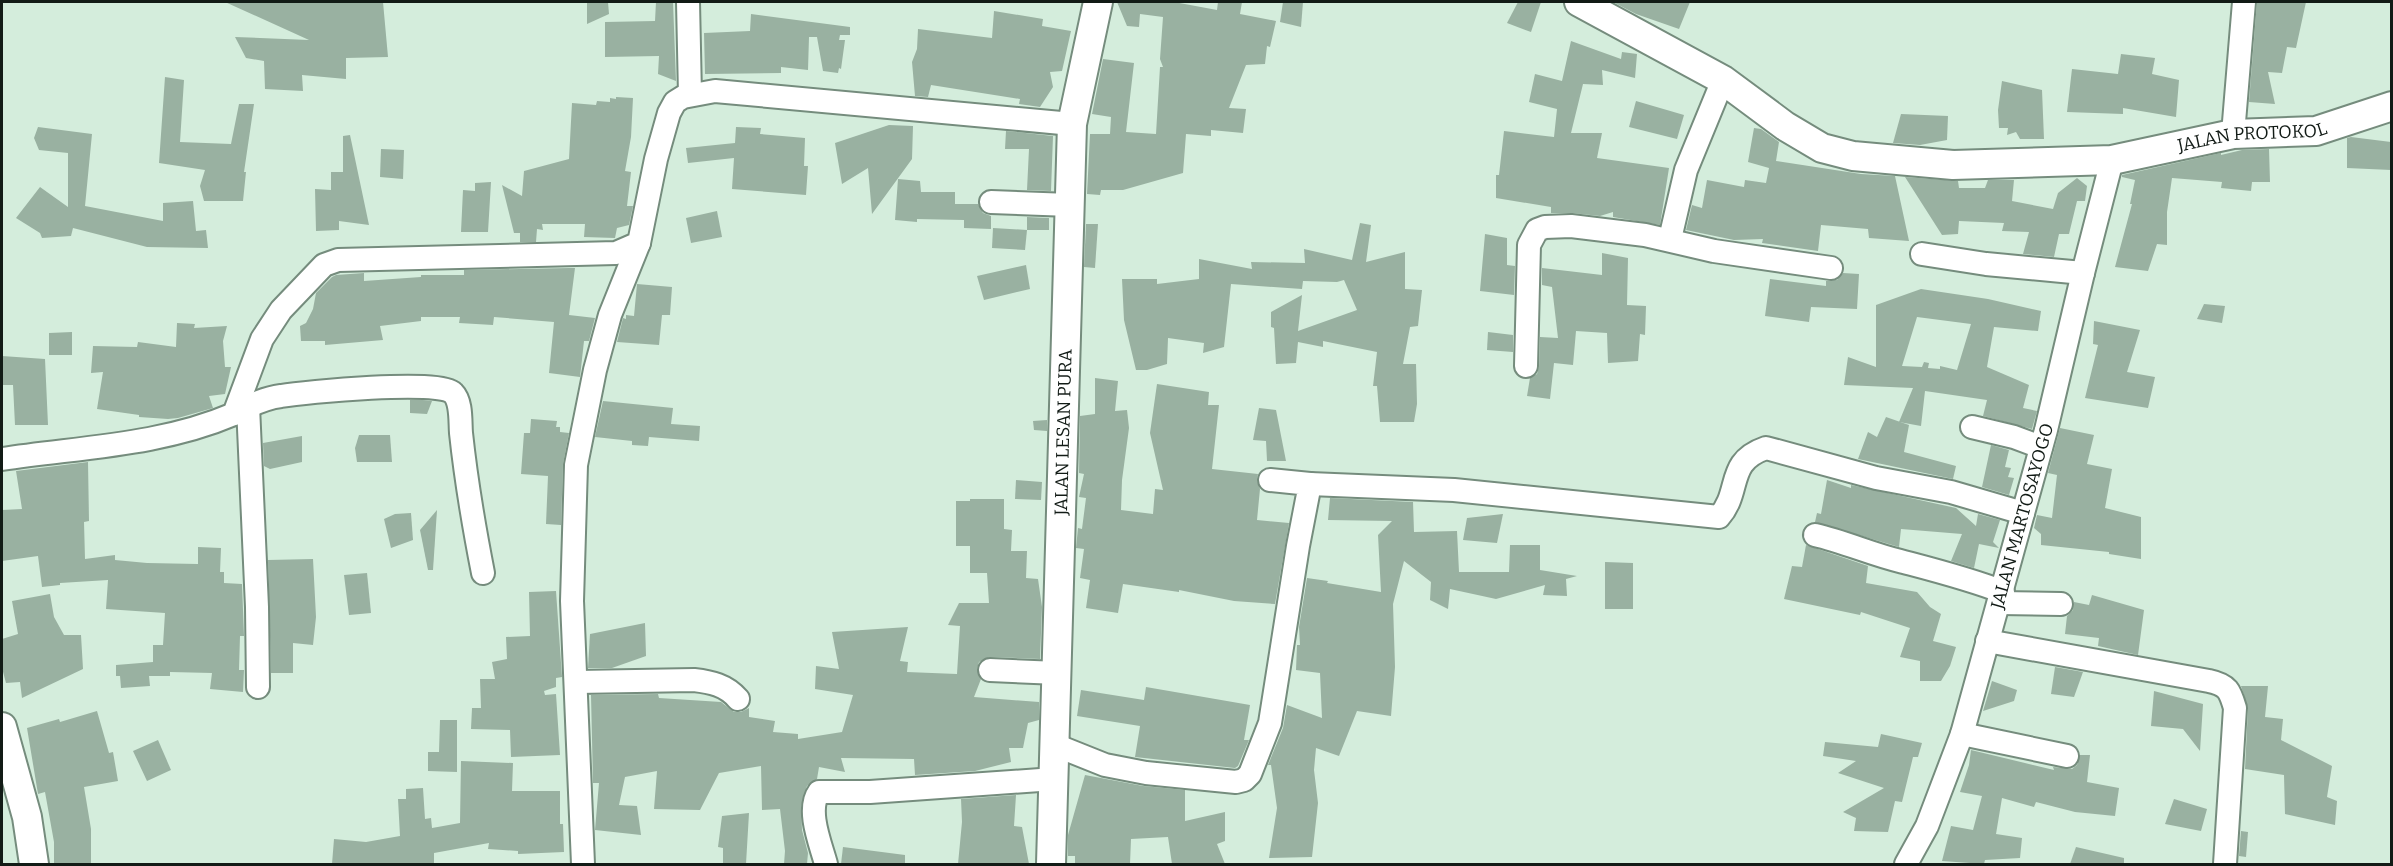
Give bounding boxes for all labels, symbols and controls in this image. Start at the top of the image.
street label: JALAN PROTOKOL [2175,117,2330,157]
street label: JALAN LESAN PURA [1050,348,1077,517]
street label: JALAN MARTOSAYOGO [1986,421,2058,612]

